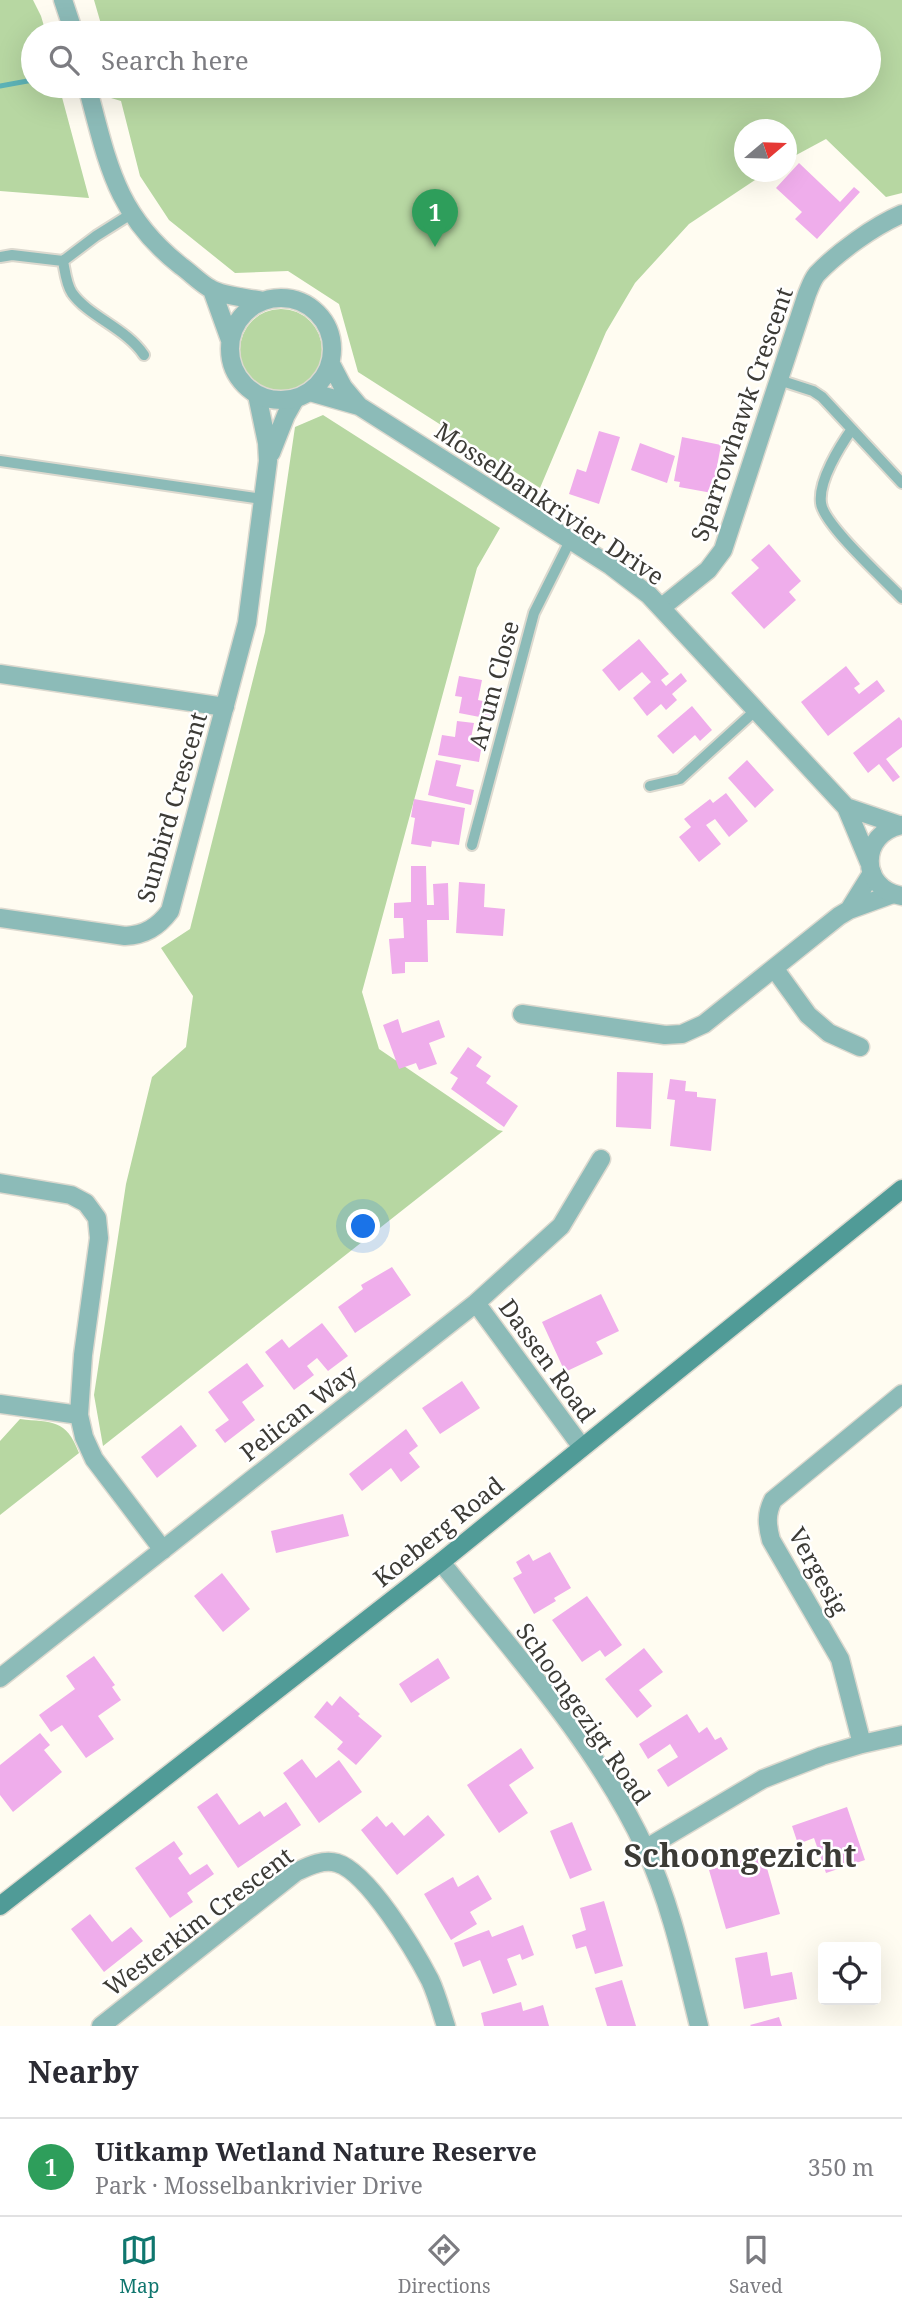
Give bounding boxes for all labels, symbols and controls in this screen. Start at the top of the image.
search box [21,21,881,98]
icon: search [45,41,83,79]
text: Search here [101,42,249,78]
north arrow [734,119,797,182]
pin: 1 [412,189,458,247]
street label: Sparrowhawk Crescent [682,283,800,545]
street label: Mosselbankrivier Drive [429,414,671,592]
street label: Arum Close [460,617,526,753]
street label: Sunbird Crescent [128,708,214,906]
your location [346,1209,380,1243]
street label: Dassen Road [492,1292,604,1429]
street label: Pelican Way [233,1356,363,1468]
street label: Koeberg Road [366,1468,510,1594]
street label: Vergesig [781,1521,857,1621]
street label: Schoongezigt Road [509,1616,659,1810]
district label: Schoongezicht [624,1833,857,1876]
street label: Westerkim Crescent [97,1839,299,2003]
map controls [818,1942,881,2005]
button: locate [818,1942,881,2005]
text: Nearby [28,2051,139,2092]
text: Uitkamp Wetland Nature Reserve [95,2133,537,2169]
text: 1 [45,2151,58,2183]
text: 350 m [808,2151,874,2183]
text: Park · Mosselbankrivier Drive [95,2169,423,2201]
tab: Map [119,2231,159,2299]
tab: Directions [398,2231,491,2299]
tab: Saved [729,2231,783,2299]

